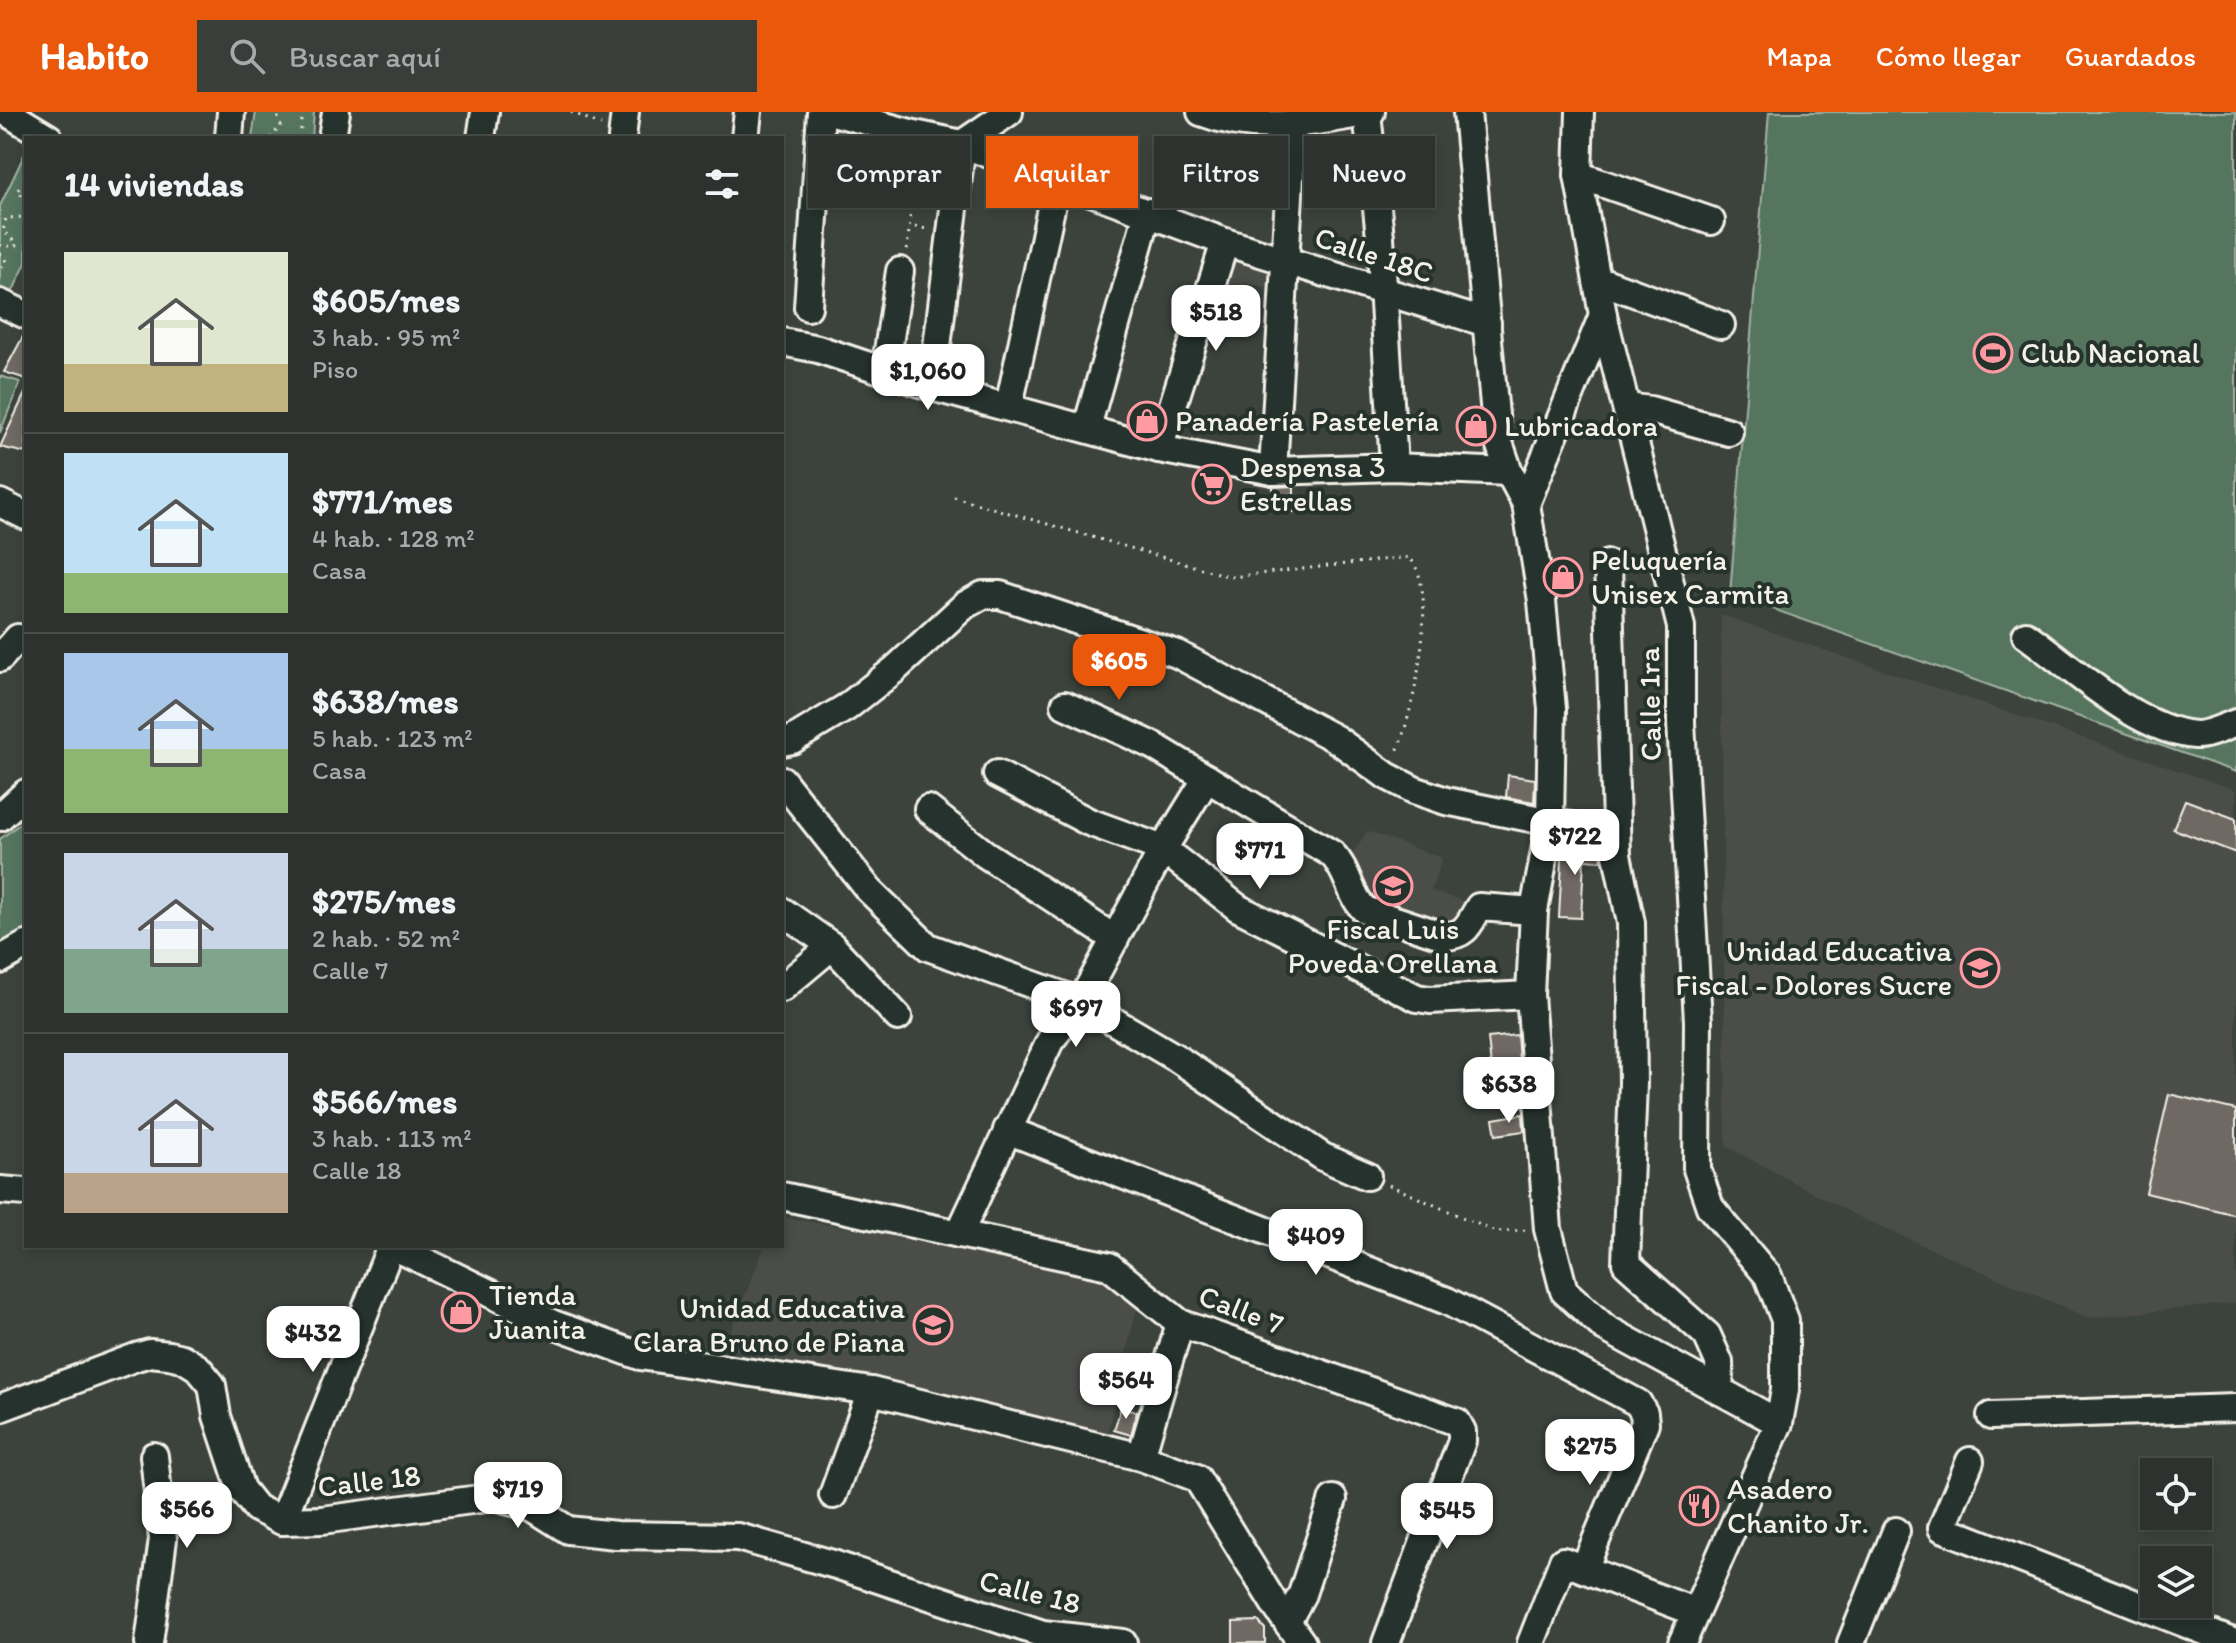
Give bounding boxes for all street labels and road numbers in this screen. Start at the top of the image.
street label: Calle 18C [1310,218,1438,291]
street label: Calle 1ra [1630,646,1669,761]
street label: Calle 7 [1194,1277,1289,1343]
street label: Calle 18 [315,1456,422,1505]
street label: Calle 18 [976,1561,1085,1622]

